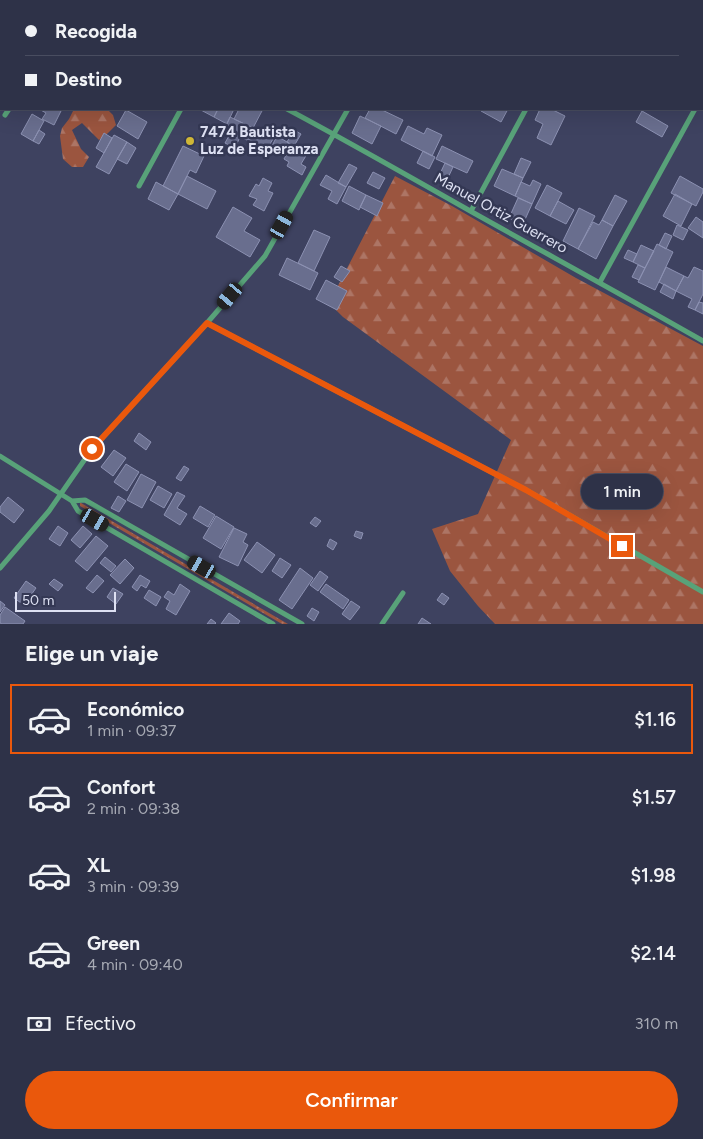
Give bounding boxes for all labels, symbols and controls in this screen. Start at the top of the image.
text: Recogida [55,20,137,43]
text: Destino [55,68,122,91]
place label: 7474 Bautista Luz de Esperanza [200,123,319,158]
marker: 7474 Bautista Luz de Esperanza [184,135,196,147]
street label: Manuel Ortiz Guerrero [431,169,571,257]
car [268,208,295,242]
car [214,280,245,312]
route start [81,438,103,460]
callout: 1 min [581,474,663,508]
text: 1 min [603,482,641,501]
car [78,506,111,534]
route end [611,535,633,557]
car [185,553,218,581]
scale bar [15,589,116,612]
text: 50 m [22,592,54,609]
text: Elige un viaje [25,640,158,667]
icon: car [27,697,72,742]
text: Económico [87,698,184,721]
text: $1.16 [634,708,676,731]
text: 1 min · 09:37 [87,721,176,740]
icon: car [27,775,72,820]
text: Confort [87,776,156,799]
text: $1.57 [632,786,676,809]
text: 2 min · 09:38 [87,799,180,818]
icon: car [27,853,72,898]
text: XL [87,854,110,877]
text: $1.98 [630,864,676,887]
text: 3 min · 09:39 [87,877,179,896]
icon: car [27,931,72,976]
text: Green [87,932,140,955]
text: $2.14 [630,942,676,965]
text: 4 min · 09:40 [87,955,183,974]
icon: cash [25,1010,53,1038]
text: Efectivo [65,1012,136,1035]
text: 310 m [635,1014,678,1033]
button: Confirmar [25,1071,678,1129]

